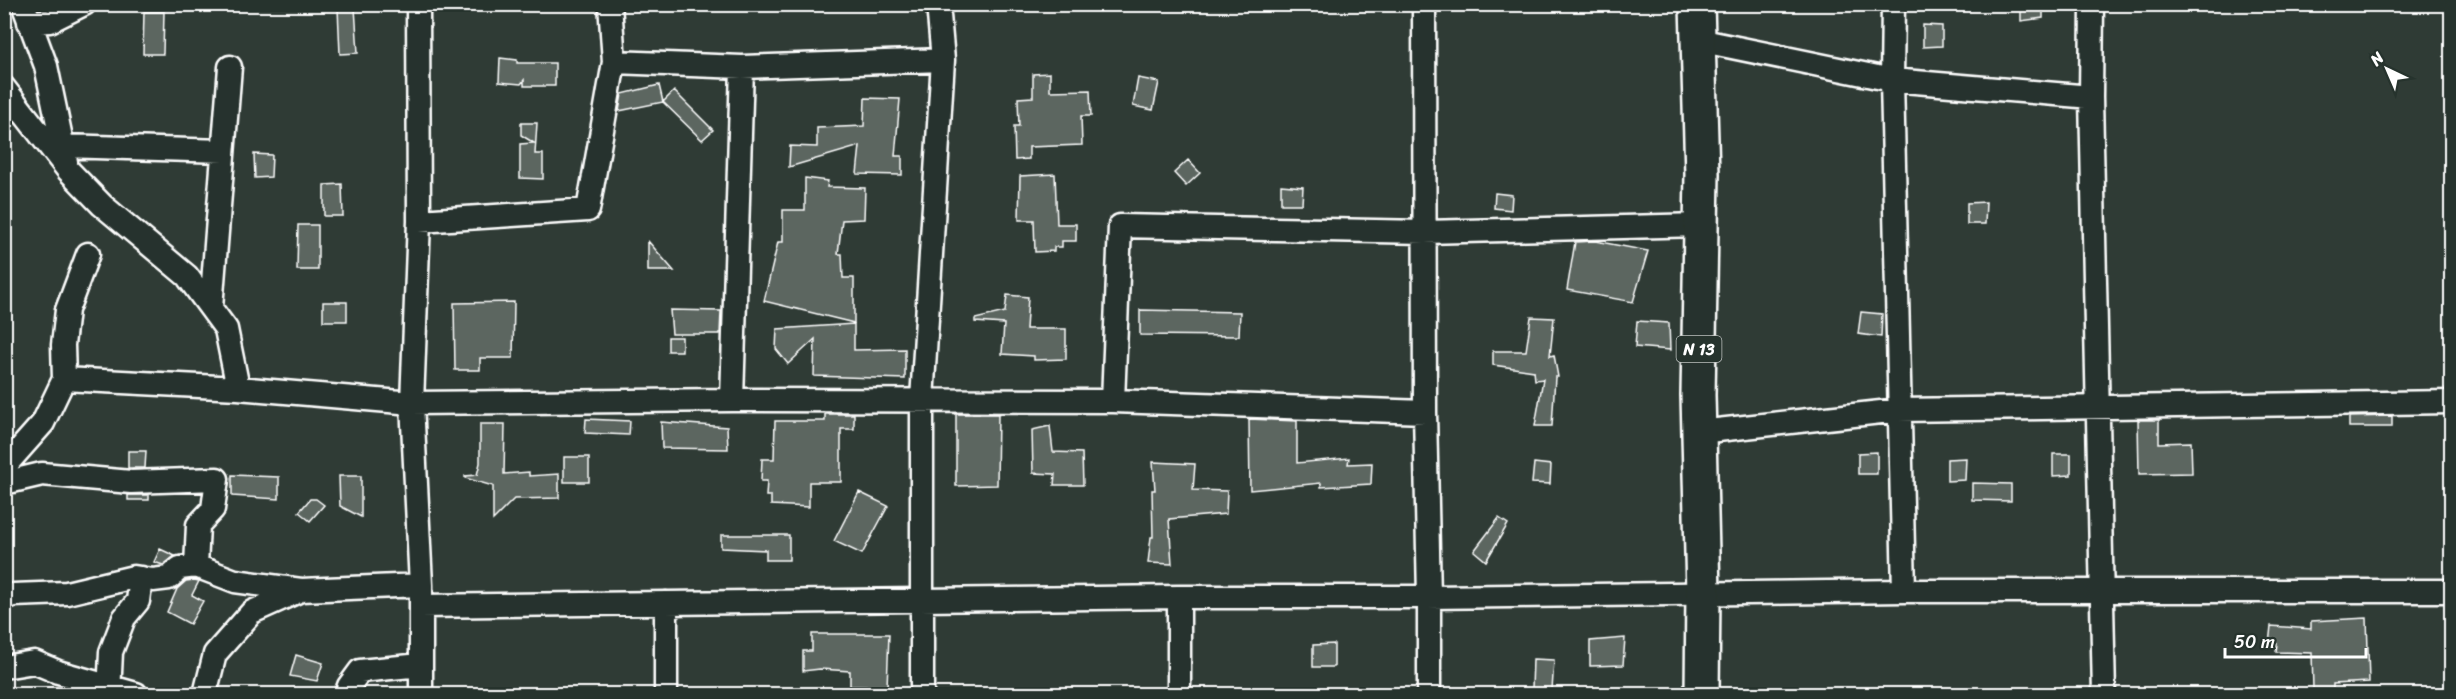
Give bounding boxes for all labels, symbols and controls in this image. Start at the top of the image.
north arrow [2357,39,2417,99]
text: N [2362,44,2392,74]
road number: N 13 [1676,336,1722,362]
scale bar [2225,621,2366,659]
text: 50 m [2234,626,2275,658]

